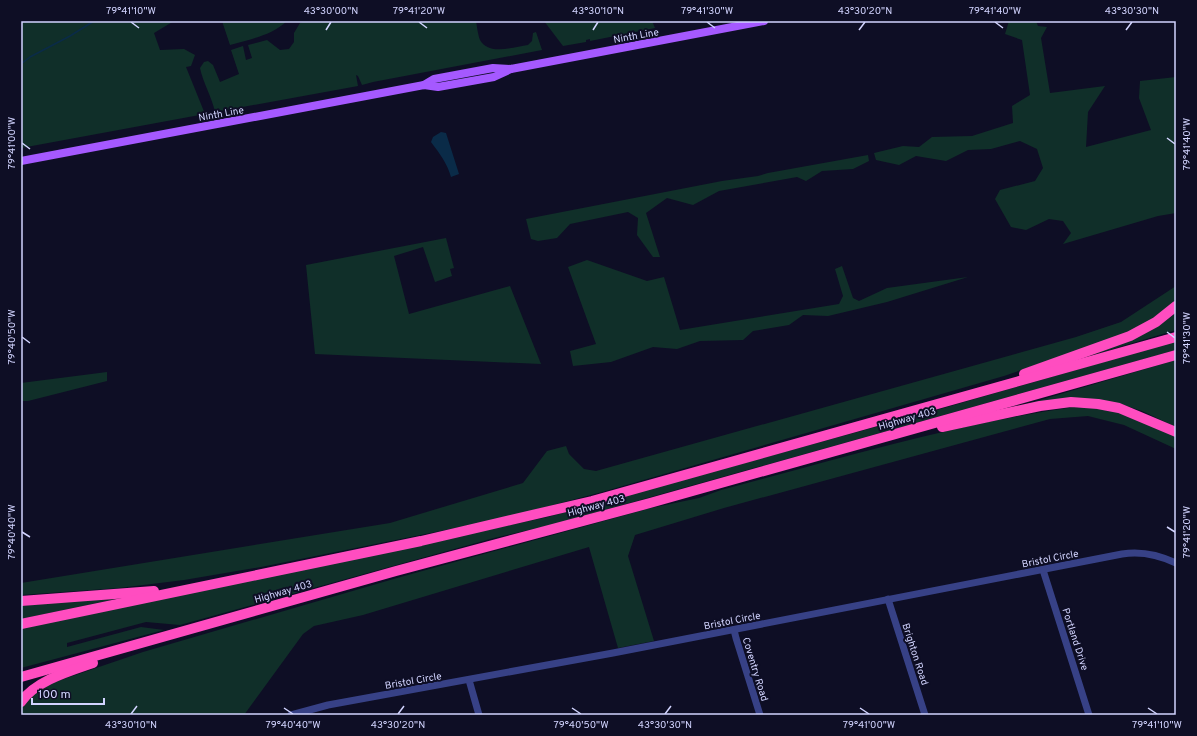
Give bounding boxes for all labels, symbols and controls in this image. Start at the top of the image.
text: 79°41'10"W [106,5,156,18]
text: 43°30'00"N [304,5,358,18]
text: 79°41'20"W [393,5,445,18]
text: 43°30'10"N [572,5,624,18]
text: 79°41'30"W [681,5,733,18]
text: 43°30'20"N [838,5,892,18]
text: 79°41'40"W [969,5,1021,18]
text: 43°30'30"N [1105,5,1159,18]
street label: Ninth Line [613,26,660,47]
street label: Ninth Line [198,104,245,125]
text: 79°41'00"W [6,117,19,169]
text: 79°41'40"W [1181,118,1194,170]
text: 79°40'50"W [6,309,19,365]
text: 79°41'30"W [1181,312,1194,364]
street label: Highway 403 [877,405,938,434]
street label: Highway 403 [566,492,627,520]
text: 79°40'40"W [6,504,19,560]
text: 79°41'20"W [1181,506,1194,558]
street label: Bristol Circle [1021,548,1080,571]
street label: Highway 403 [253,578,314,607]
street label: Portland Drive [1058,607,1091,672]
street label: Bristol Circle [703,610,762,633]
street label: Brighton Road [898,622,931,687]
street label: Coventry Road [739,636,770,703]
street label: Bristol Circle [384,670,443,693]
scale bar [32,680,104,706]
text: 100 m [38,687,71,703]
text: 43°30'10"N [105,719,157,732]
text: 79°40'40"W [265,719,321,732]
text: 43°30'20"N [371,719,425,732]
text: 79°40'50"W [553,719,609,732]
text: 43°30'30"N [638,719,692,732]
text: 79°41'00"W [843,719,895,732]
text: 79°41'10"W [1132,719,1182,732]

